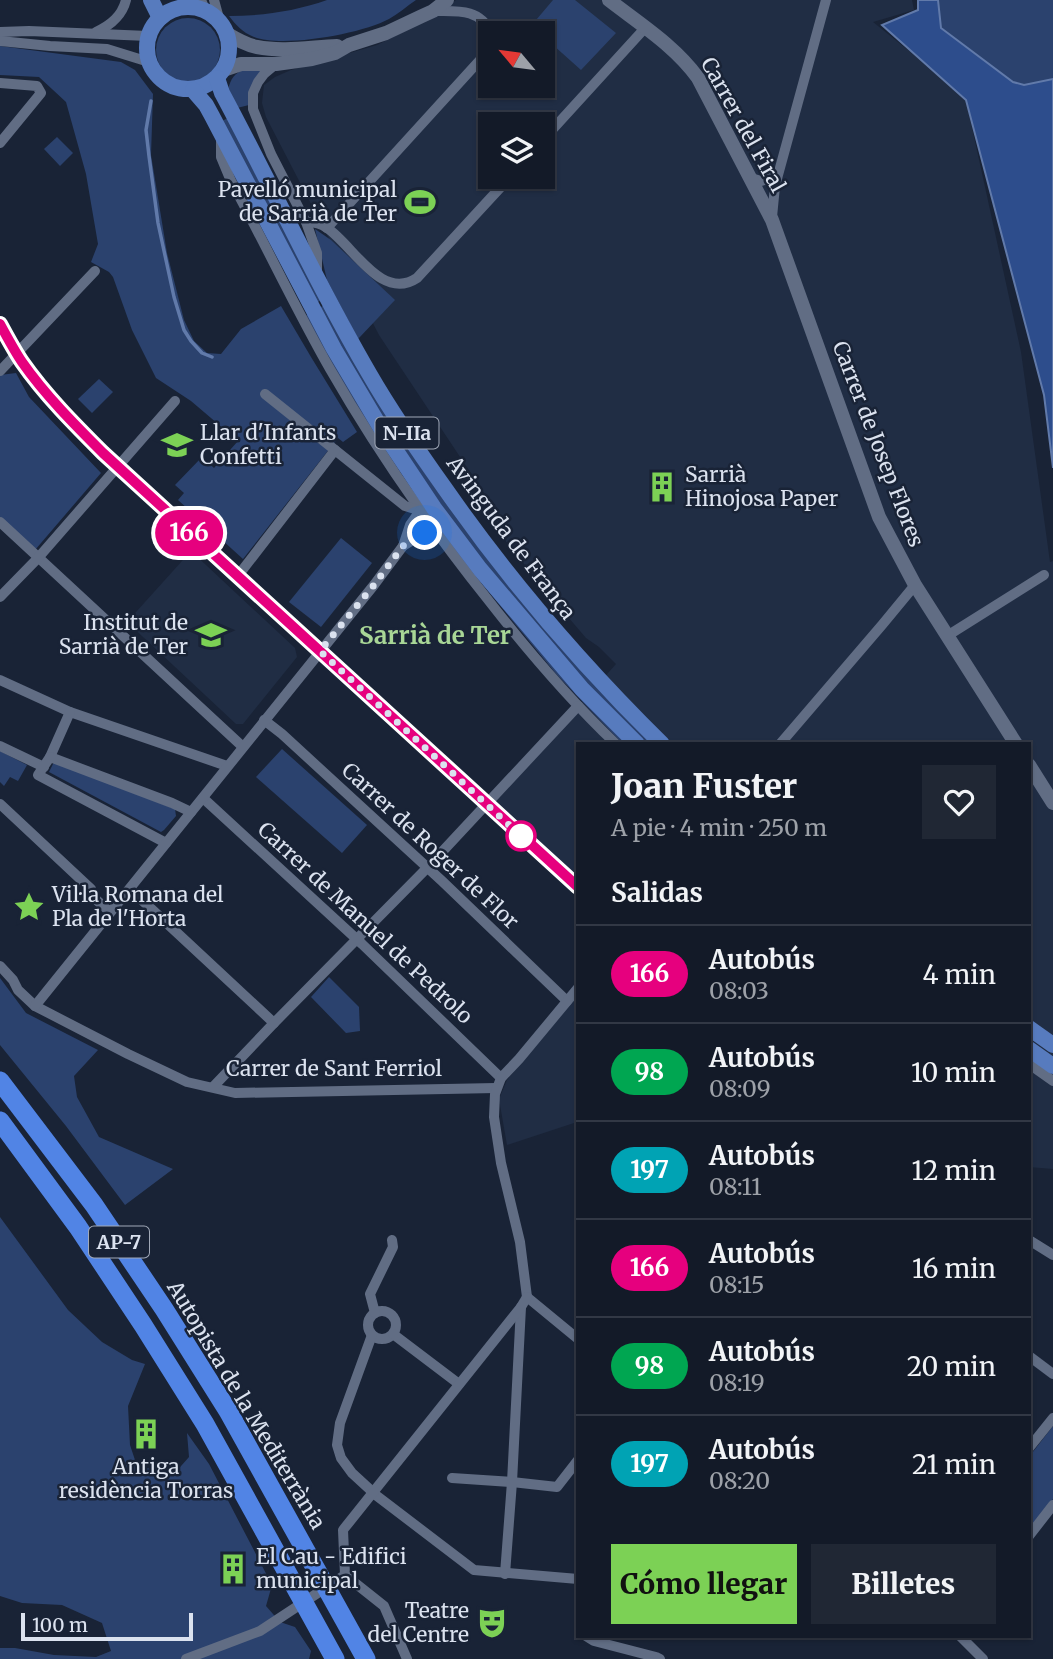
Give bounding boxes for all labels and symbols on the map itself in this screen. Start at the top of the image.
north arrow [478,21,555,98]
street label: Carrer del Firal [695,52,792,198]
place label: Pavelló municipal de Sarrià de Ter [218,176,397,227]
sports icon: Pavelló municipal de Sarrià de Ter [403,185,437,219]
street label: Carrer de Josep Flores [827,337,930,551]
road number: N-IIa [376,418,438,448]
place label: Llar d'Infants Confetti [200,419,336,470]
school or university icon: Llar d'Infants Confetti [160,428,194,462]
street label: Avinguda de França [440,450,582,625]
place label: Sarrià Hinojosa Paper [685,461,838,512]
building icon: Sarrià Hinojosa Paper [645,470,679,504]
line badge: 166 [149,510,229,556]
your location [407,515,442,550]
place label: Institut de Sarrià de Ter [59,609,188,660]
school or university icon: Institut de Sarrià de Ter [194,618,228,652]
district label: Sarrià de Ter [359,620,511,651]
street label: Carrer de Roger de Flor [336,757,524,935]
street label: Carrer de Manuel de Pedrolo [252,816,478,1029]
unlabelled marker [506,821,536,851]
place label: Vil·la Romana del Pla de l'Horta [51,881,224,932]
place icon: Vil·la Romana del Pla de l'Horta [12,890,46,924]
street label: Carrer de Sant Ferriol [226,1055,442,1082]
road number: AP-7 [89,1226,149,1258]
street label: Autopista de la Mediterrània [161,1275,331,1534]
building icon: Antiga residència Torras [129,1417,163,1451]
place label: Antiga residència Torras [59,1453,233,1504]
place label: El Cau - Edifici municipal [256,1543,407,1594]
building icon: El Cau - Edifici municipal [216,1552,250,1586]
place label: Teatre del Centre [368,1597,469,1648]
theatre icon: Teatre del Centre [475,1606,509,1640]
scale bar [21,1610,192,1642]

